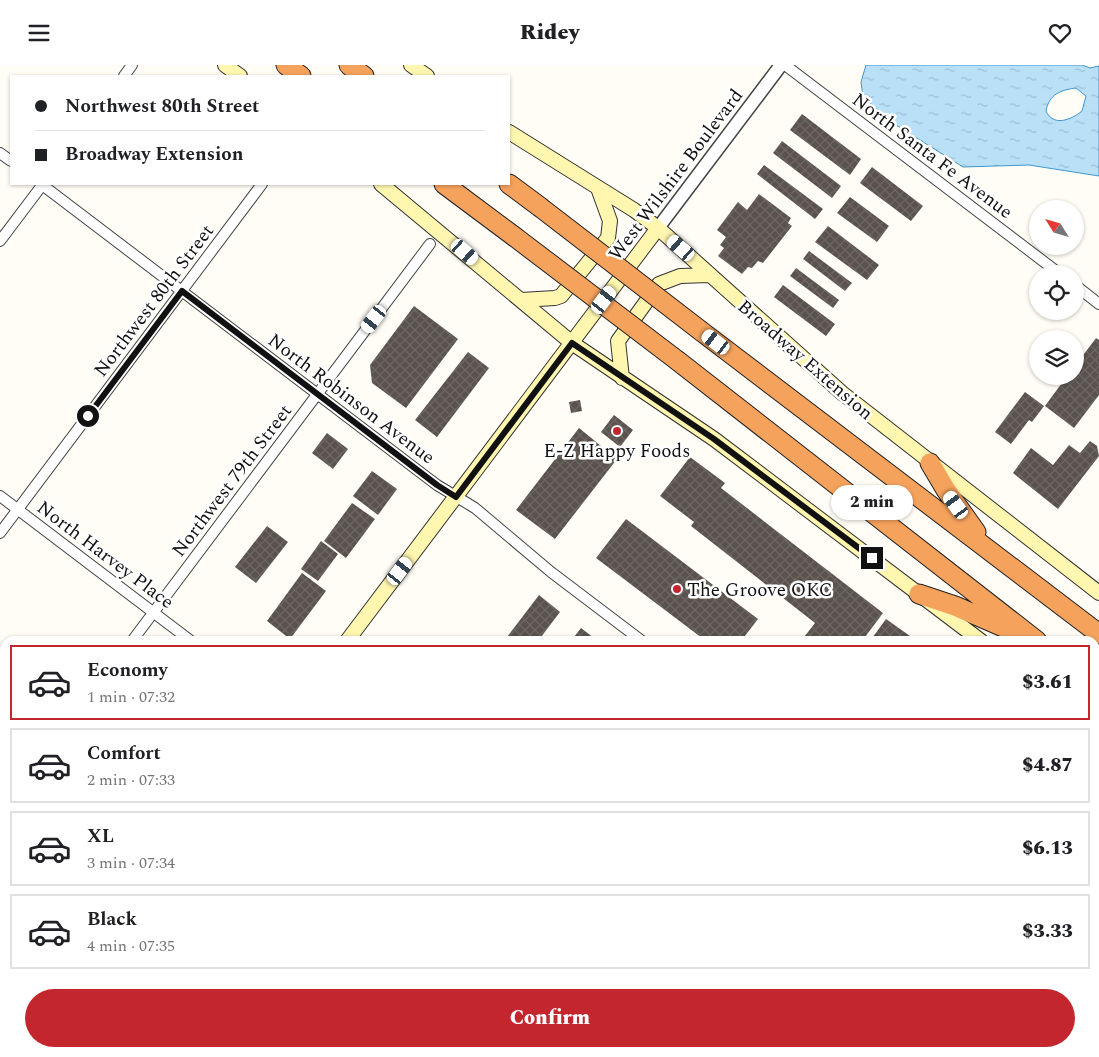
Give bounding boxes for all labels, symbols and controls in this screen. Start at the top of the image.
text: Ridey [520,16,579,49]
icon: menu [25,19,53,47]
icon: heart [1046,19,1074,47]
street label: West Wilshire Boulevard [602,83,751,267]
street label: North Santa Fe Avenue [846,86,1019,226]
text: Northwest 80th Street [65,92,259,121]
text: Broadway Extension [65,140,243,169]
north arrow [1029,200,1084,255]
map controls [1029,200,1084,385]
street label: Northwest 80th Street [87,218,222,383]
car [664,232,697,264]
car [448,236,481,268]
button: locate [1029,265,1084,320]
car [588,284,619,316]
street label: Broadway Extension [731,293,879,427]
car [358,303,389,335]
street label: North Robinson Avenue [261,327,441,472]
car [699,327,732,357]
button: layers [1029,330,1084,385]
street label: Northwest 79th Street [165,398,300,563]
route start [77,405,99,427]
marker: E-Z Happy Foods [611,425,623,437]
place label: E-Z Happy Foods [544,437,690,466]
callout: 2 min [831,485,913,521]
car [941,488,970,522]
text: 2 min [850,490,894,514]
street label: North Harvey Place [30,494,180,616]
route end [861,547,883,569]
car [384,555,415,587]
place label: The Groove OKC [687,576,833,605]
marker: The Groove OKC [671,583,683,595]
text: Economy [87,656,168,685]
icon: car [27,660,72,705]
text: $3.61 [1022,668,1073,697]
text: 1 min · 07:32 [87,685,175,709]
text: Comfort [87,739,161,768]
icon: car [27,743,72,788]
text: $4.87 [1022,751,1073,780]
text: 2 min · 07:33 [87,768,175,792]
text: XL [87,822,114,851]
icon: car [27,826,72,871]
text: $6.13 [1022,834,1073,863]
text: 3 min · 07:34 [87,851,175,875]
text: Black [87,905,137,934]
icon: car [27,909,72,954]
text: $3.33 [1022,917,1073,946]
text: 4 min · 07:35 [87,934,175,958]
button: Confirm [25,989,1075,1047]

